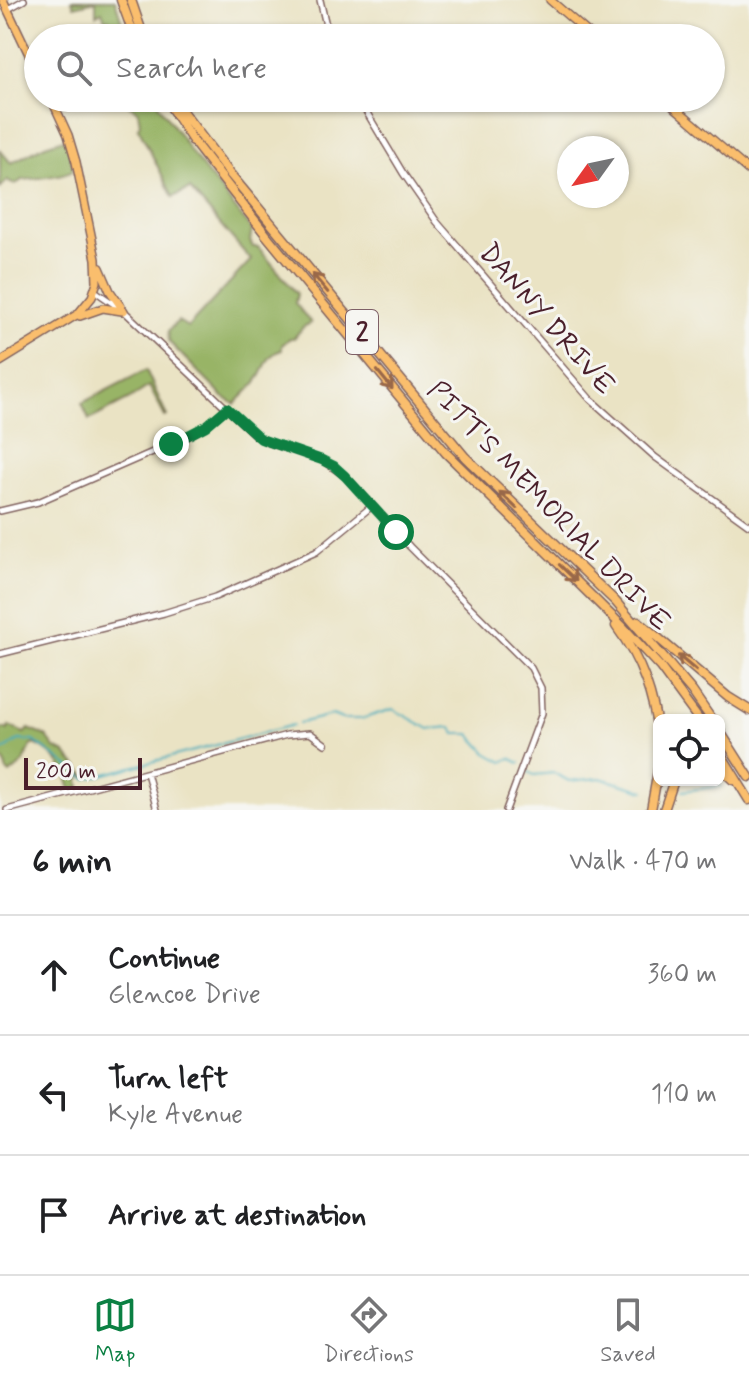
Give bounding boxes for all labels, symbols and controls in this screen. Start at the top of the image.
search box [24,24,725,112]
icon: search [52,46,96,90]
text: Search here [116,49,267,88]
north arrow [557,136,629,208]
street label: DANNY DRIVE [470,236,622,403]
one-way arrow [311,273,329,293]
road number: 2 [346,310,378,354]
one-way arrow [376,369,394,390]
street label: PITT'S MEMORIAL DRIVE [418,373,678,640]
route end [153,426,189,462]
one-way arrow [498,491,518,510]
route start [378,514,414,550]
one-way arrow [558,564,578,583]
one-way arrow [678,654,698,672]
map controls [653,714,725,786]
button: locate [653,714,725,786]
scale bar [24,754,142,790]
text: 200 m [36,758,96,786]
text: 6 min [32,840,112,885]
text: Walk · 470 m [569,845,717,879]
text: Continue [108,939,220,978]
icon: ahead [32,953,76,997]
text: 360 m [648,958,717,992]
text: Glencoe Drive [108,978,261,1012]
text: Turn left [108,1059,228,1098]
icon: left [32,1073,76,1117]
text: 110 m [651,1078,717,1112]
text: Kyle Avenue [108,1098,243,1132]
icon: arrive [32,1193,76,1237]
text: Arrive at destination [108,1196,366,1235]
tab: Map [93,1293,137,1369]
tab: Directions [323,1293,414,1369]
tab: Saved [600,1293,656,1369]

